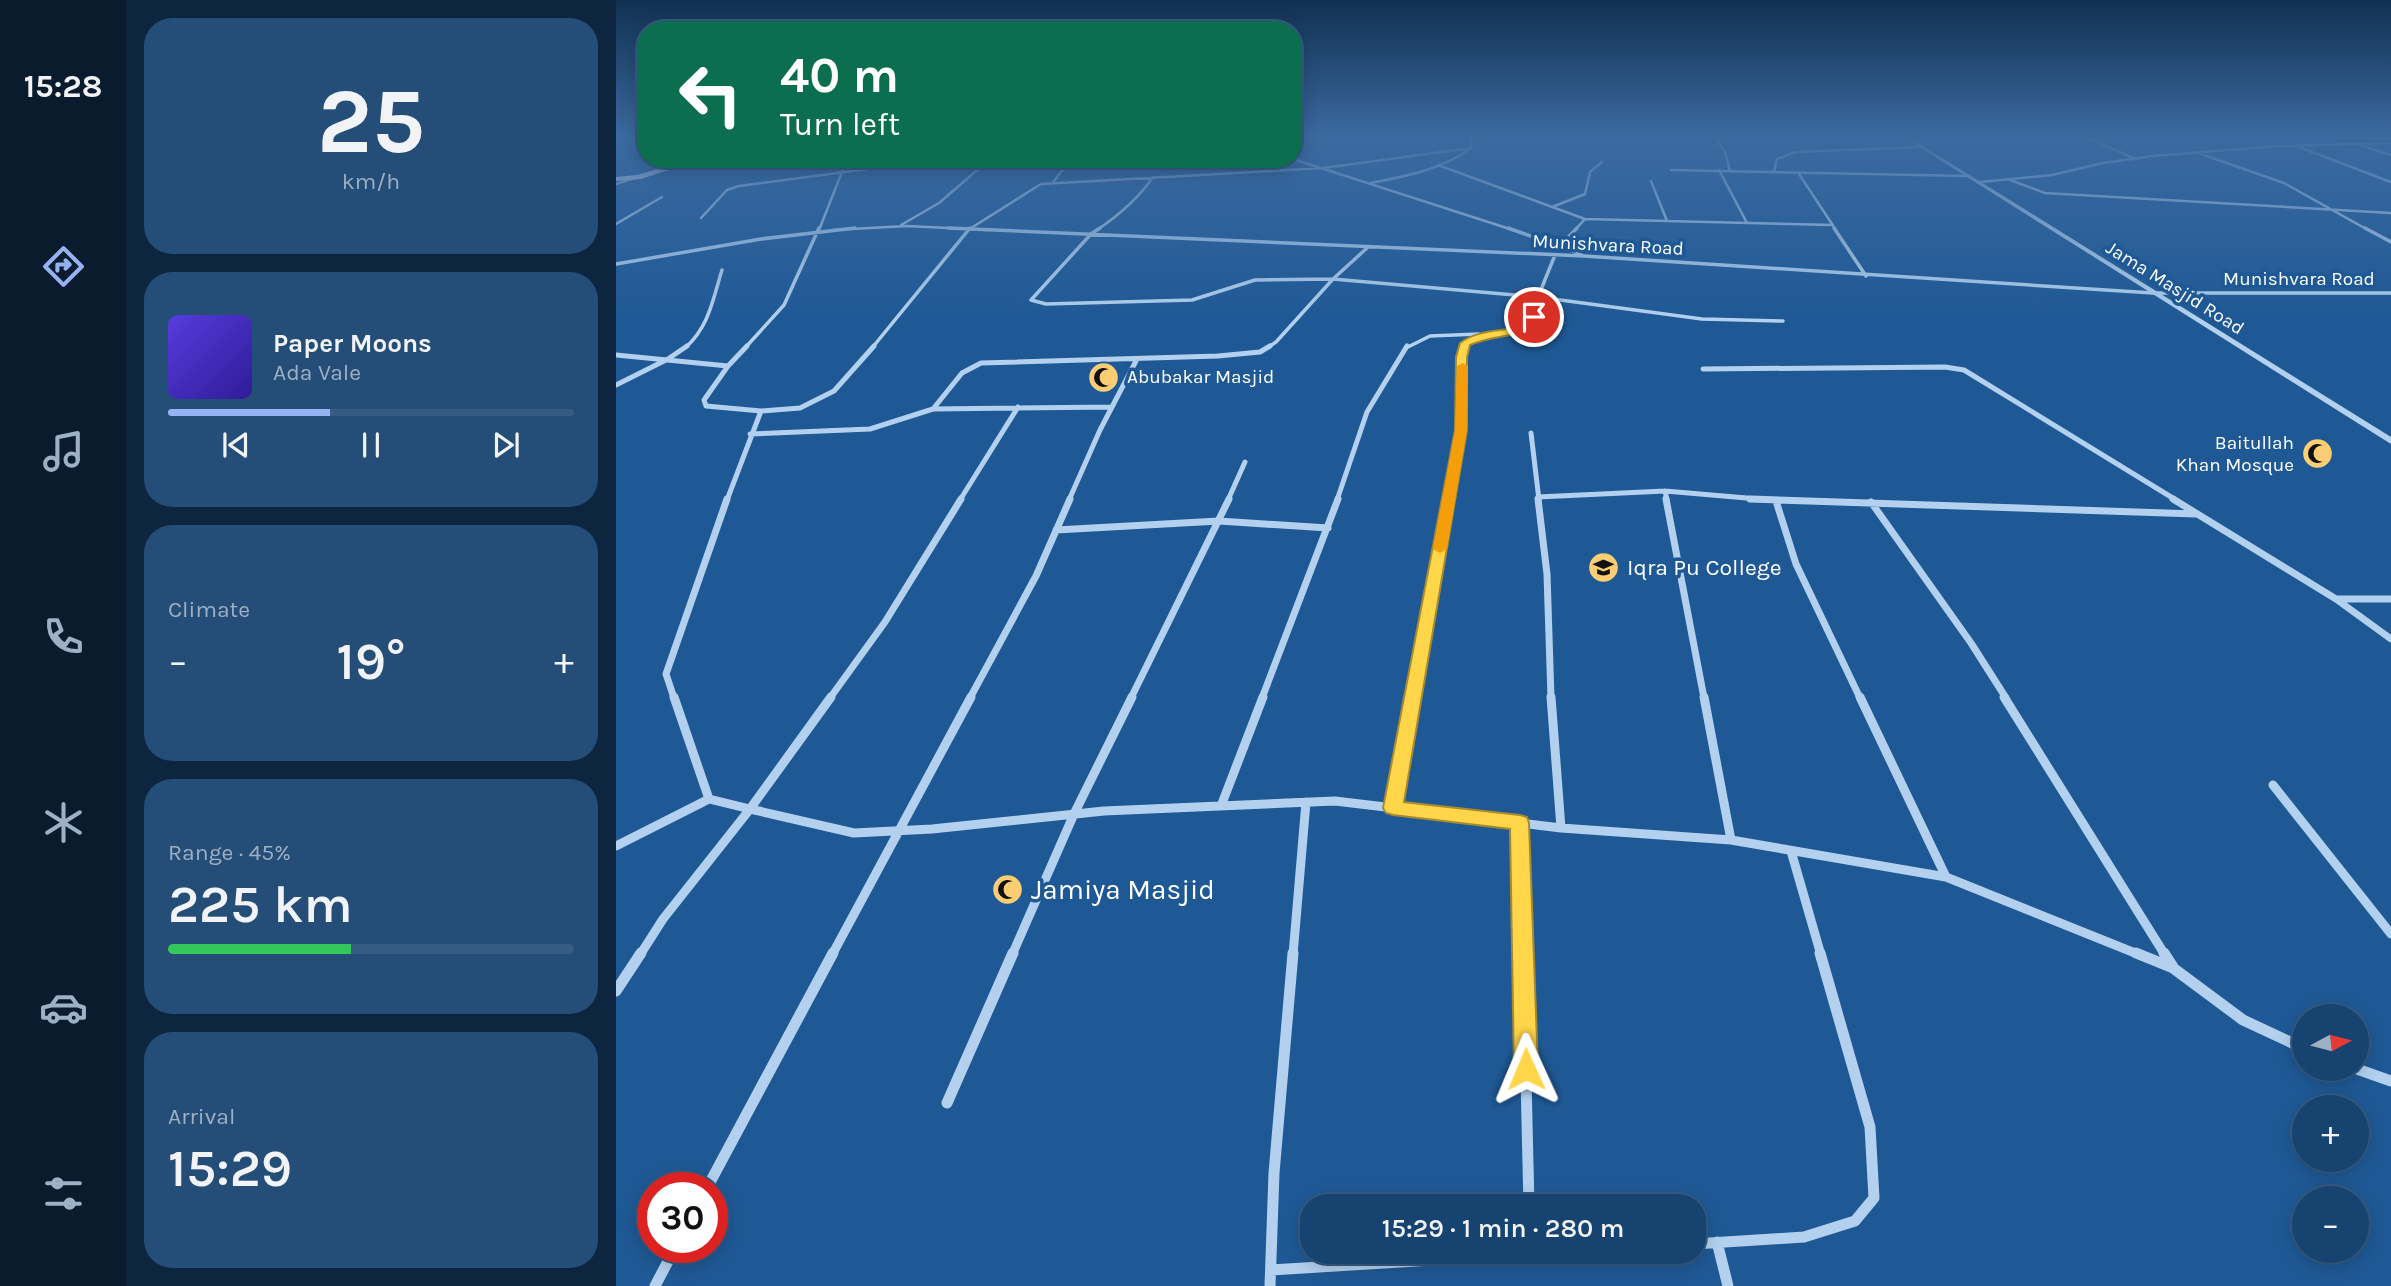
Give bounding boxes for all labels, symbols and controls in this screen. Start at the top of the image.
text: 40 m [780,47,899,104]
icon: left [665,49,756,140]
text: 15:28 [24,68,102,105]
text: 25 [317,69,425,175]
text: Turn left [780,106,900,143]
text: km/h [342,168,400,195]
street label: Munishvara Road [1532,230,1684,260]
street label: Jama Masjid Road [2102,237,2248,339]
icon: directions [39,242,88,291]
street label: Munishvara Road [2223,268,2375,290]
pin [1504,287,1564,347]
icon: arrive [1515,298,1553,336]
text: Paper Moons [273,328,432,359]
text: Ada Vale [273,359,361,386]
mosque icon: Abubakar Masjid [1087,360,1121,394]
place label: Abubakar Masjid [1127,366,1274,388]
icon: previous [217,426,255,464]
icon: pause [352,426,390,464]
icon: next [487,426,525,464]
icon: music [39,427,88,476]
place label: Baitullah Khan Mosque [2176,432,2294,476]
mosque icon: Baitullah Khan Mosque [2300,437,2334,471]
school or university icon: Iqra Pu College [1587,550,1621,584]
place label: Iqra Pu College [1627,554,1782,581]
text: Climate [168,596,250,623]
icon: phone [39,612,88,661]
text: 19° [337,631,405,692]
text: − [168,639,188,684]
text: + [554,639,574,684]
icon: climate [39,798,88,847]
text: Range · 45% [168,839,291,866]
mosque icon: Jamiya Masjid [991,872,1025,906]
place label: Jamiya Masjid [1031,873,1215,906]
text: 225 km [168,874,353,935]
icon: car [39,983,88,1032]
north arrow [2292,1004,2370,1082]
map controls [2292,1004,2369,1263]
position arrow [1489,1032,1563,1106]
button: + [2292,1095,2369,1172]
text: Arrival [168,1103,235,1130]
text: 15:29 [168,1138,292,1199]
icon: filters [39,1169,88,1218]
speed limit sign: 30 [637,1172,728,1263]
button: − [2292,1186,2369,1263]
text: 15:29 · 1 min · 280 m [1382,1213,1624,1244]

